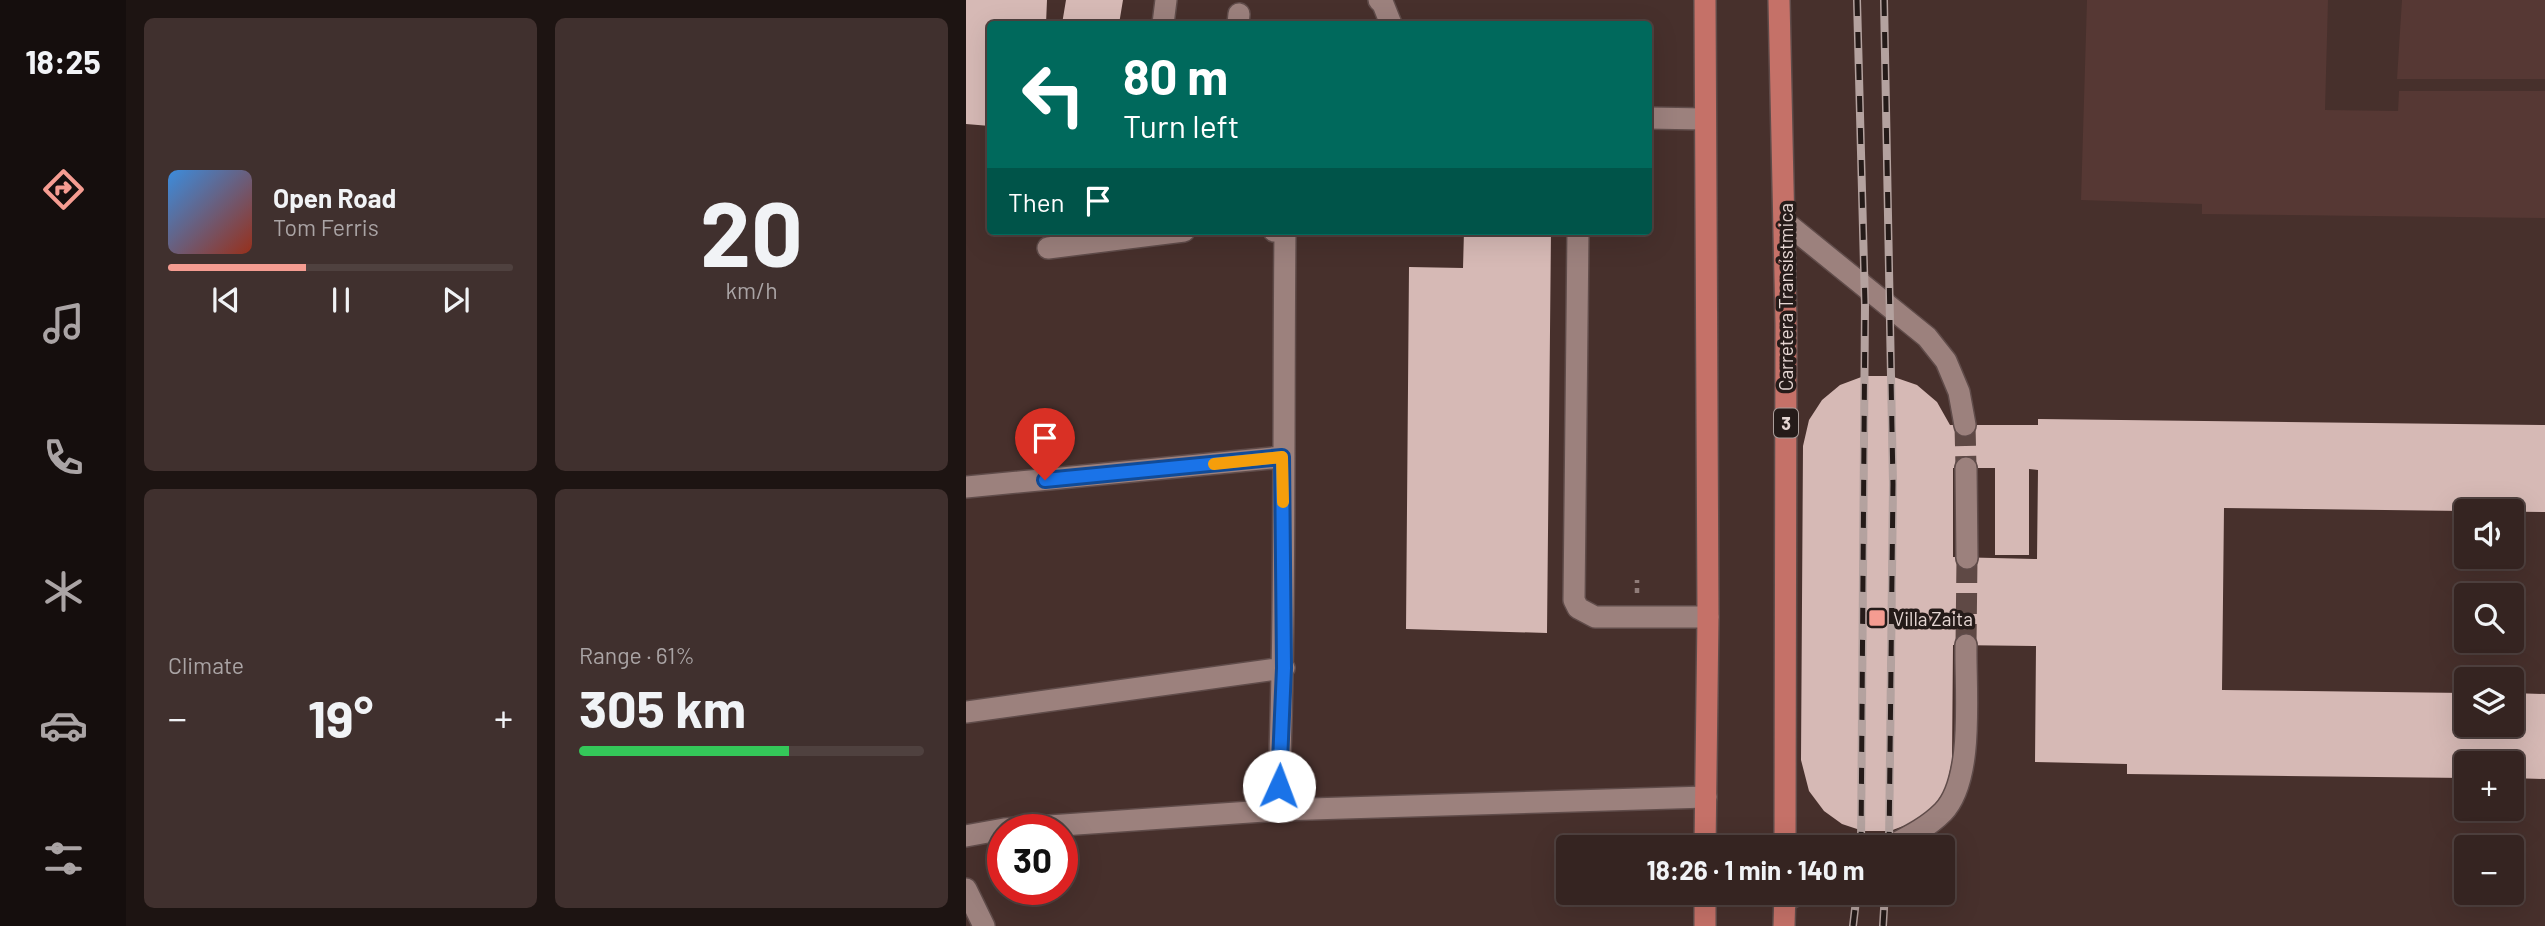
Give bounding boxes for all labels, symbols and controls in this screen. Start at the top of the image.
text: 18:25 [25,42,101,80]
text: 80 m [1123,46,1228,105]
icon: left [1008,49,1099,140]
text: Turn left [1123,106,1240,144]
icon: directions [39,165,88,214]
text: 20 [700,176,803,285]
text: Open Road [273,182,396,213]
icon: arrive [1079,182,1117,220]
text: Then [1008,186,1065,217]
street label: Carretera Transístmica [1774,203,1797,391]
text: Tom Ferris [273,213,379,241]
text: km/h [725,276,778,304]
icon: previous [207,281,245,319]
icon: pause [322,281,360,319]
icon: next [437,281,475,319]
icon: music [39,299,88,348]
pin [1015,408,1075,480]
road number: 3 [1774,408,1798,438]
icon: arrive [1026,419,1064,457]
icon: phone [39,433,88,482]
map controls [2454,499,2524,905]
button: sound [2454,499,2524,569]
icon: climate [39,567,88,616]
button: search [2454,583,2524,653]
place label: Villa Zaita [1893,607,1973,630]
marker: Villa Zaita [1867,608,1887,628]
text: Range · 61% [579,641,695,669]
text: Climate [168,651,244,679]
button: layers [2454,667,2524,737]
text: 305 km [579,676,746,738]
text: 19° [308,686,373,748]
text: − [168,694,187,740]
text: + [494,694,513,740]
icon: car [39,701,88,750]
position arrow [1242,749,1316,823]
button: + [2454,751,2524,821]
speed limit sign: 30 [987,814,1078,905]
icon: filters [39,834,88,883]
button: − [2454,835,2524,905]
text: 18:26 · 1 min · 140 m [1647,854,1864,885]

